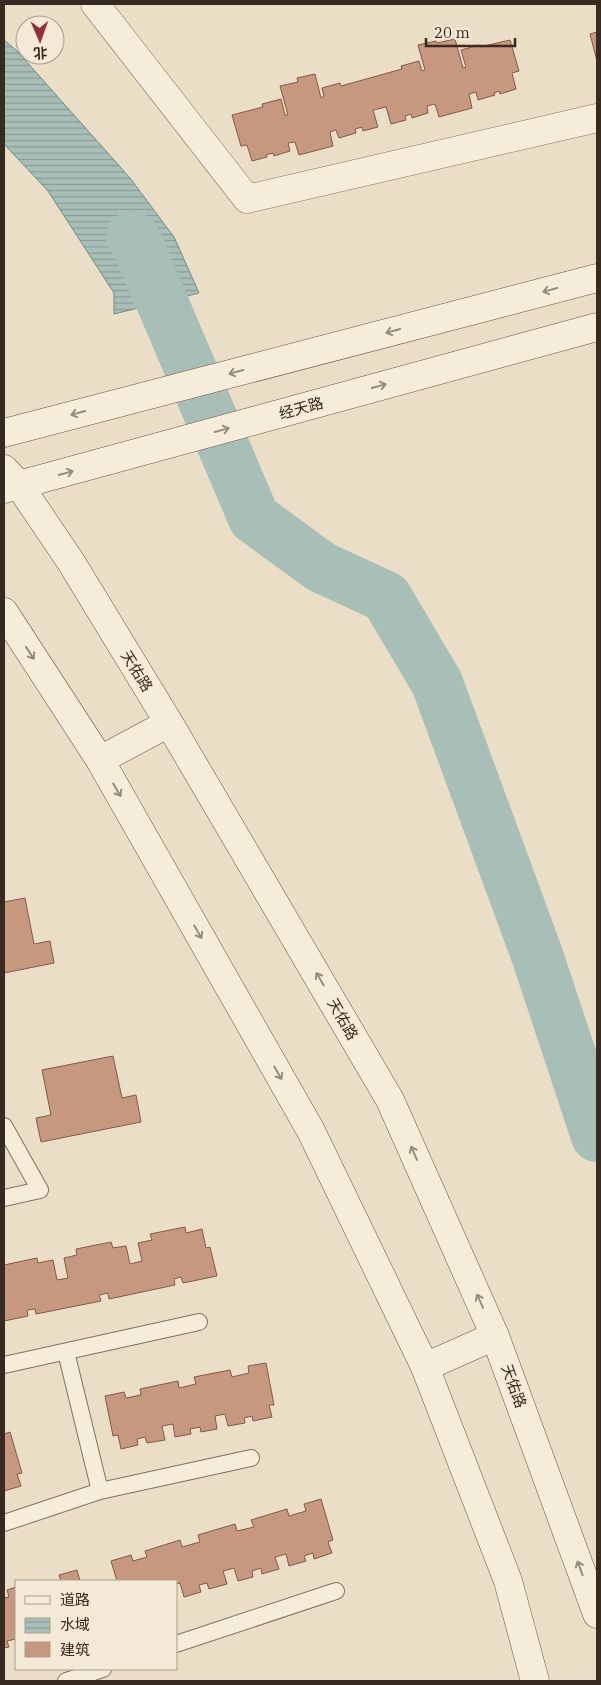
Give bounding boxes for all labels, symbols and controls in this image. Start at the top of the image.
north arrow [15,15,65,65]
scale bar [426,15,515,47]
text: 20 m [434,23,470,42]
text: 北 [33,44,48,62]
one-way arrow [543,286,559,295]
one-way arrow [385,327,401,336]
one-way arrow [228,368,244,377]
one-way arrow [371,381,387,391]
street label: 经天路 [277,393,325,423]
one-way arrow [71,409,87,418]
one-way arrow [214,424,230,434]
one-way arrow [57,467,73,477]
one-way arrow [26,646,36,660]
street label: 天佑路 [117,647,157,695]
one-way arrow [113,783,123,797]
one-way arrow [193,924,203,938]
one-way arrow [314,973,324,987]
street label: 天佑路 [324,995,362,1043]
one-way arrow [273,1065,283,1080]
one-way arrow [408,1146,418,1161]
one-way arrow [475,1294,484,1309]
street label: 天佑路 [497,1362,531,1410]
one-way arrow [575,1561,584,1576]
legend [15,1580,178,1670]
text: 道路 [60,1590,90,1609]
text: 水域 [60,1615,90,1634]
text: 建筑 [60,1640,90,1659]

